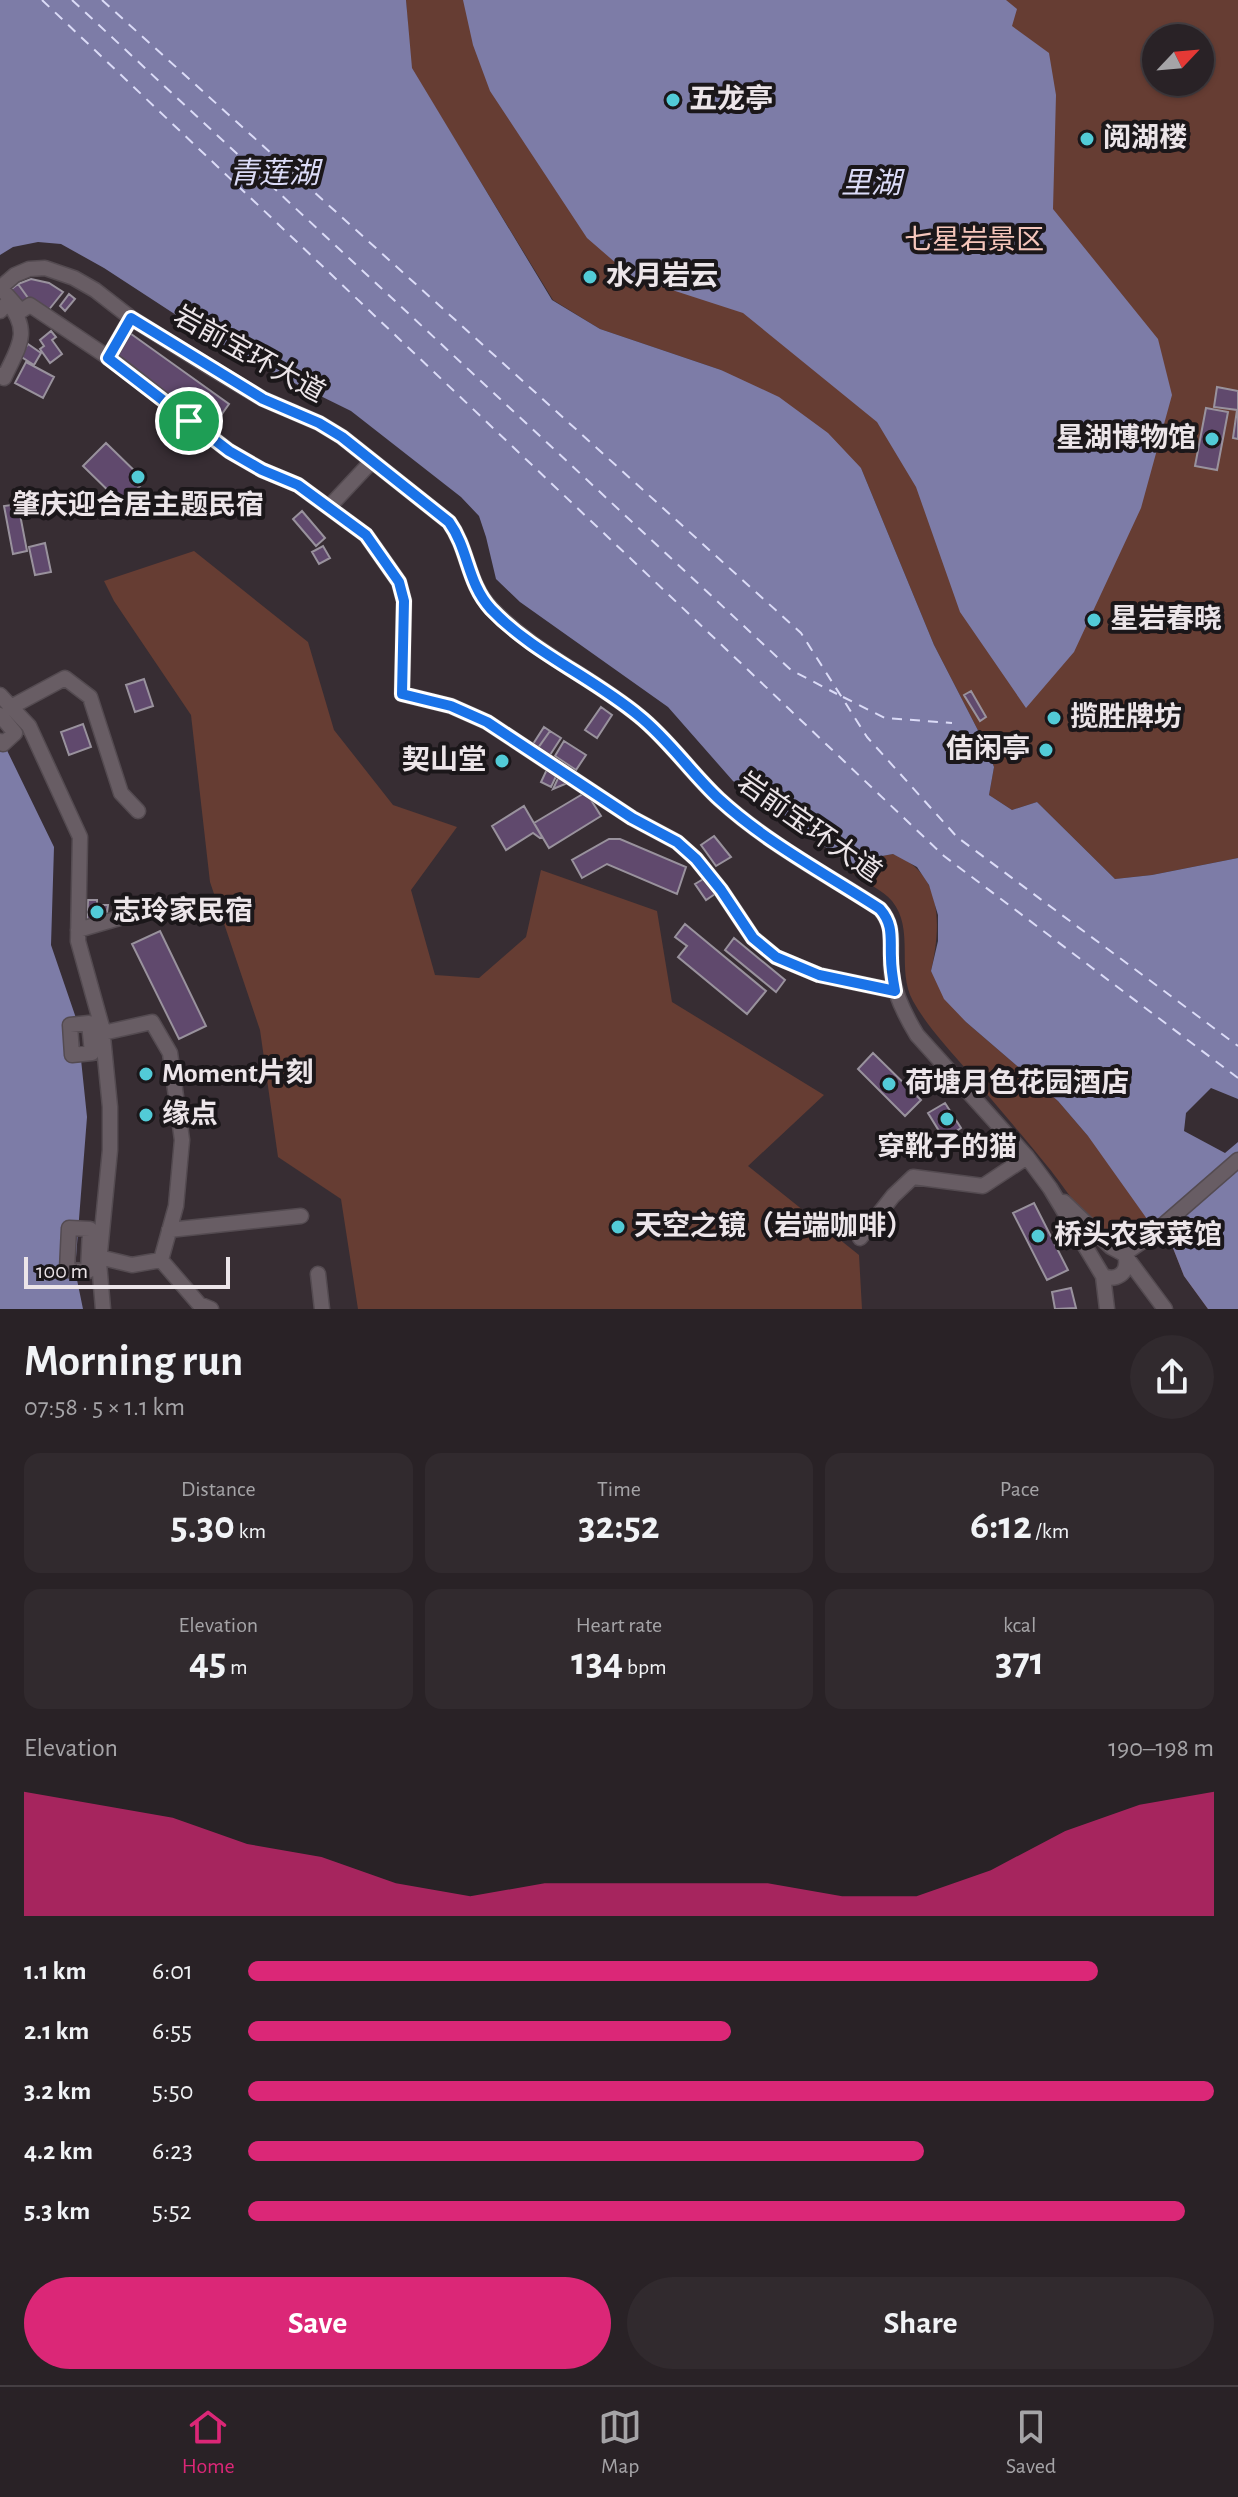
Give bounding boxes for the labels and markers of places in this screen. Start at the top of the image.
place label: 五龙亭 [689,83,773,114]
marker: 五龙亭 [664,91,682,109]
place label: 阅湖楼 [1103,123,1187,153]
marker: 阅湖楼 [1078,130,1096,148]
place label: 水月岩云 [606,261,718,291]
marker: 水月岩云 [581,268,599,286]
pin [155,387,223,455]
place label: 星湖博物馆 [1056,422,1196,453]
marker: 星湖博物馆 [1203,430,1221,448]
marker: 肇庆迎合居主题民宿 [129,468,147,486]
place label: 肇庆迎合居主题民宿 [12,489,264,520]
place label: 星岩春晓 [1110,604,1222,634]
marker: 星岩春晓 [1085,611,1103,629]
place label: 揽胜牌坊 [1070,701,1182,732]
marker: 揽胜牌坊 [1045,709,1063,727]
place label: 佶闲亭 [946,733,1030,764]
marker: 佶闲亭 [1037,741,1055,759]
place label: 契山堂 [402,744,486,775]
marker: 契山堂 [493,752,511,770]
place label: 志玲家民宿 [113,895,253,926]
marker: 志玲家民宿 [88,903,106,921]
place label: Moment片刻 [162,1058,314,1088]
marker: Moment片刻 [137,1065,155,1083]
place label: 荷塘月色花园酒店 [905,1067,1129,1098]
marker: 荷塘月色花园酒店 [880,1075,898,1093]
place label: 缘点 [162,1099,218,1129]
marker: 缘点 [137,1106,155,1124]
marker: 穿靴子的猫 [938,1110,956,1128]
place label: 穿靴子的猫 [877,1132,1017,1162]
place label: 天空之镜（岩端咖啡） [634,1210,914,1241]
marker: 天空之镜（岩端咖啡） [609,1218,627,1236]
place label: 桥头农家菜馆 [1054,1219,1222,1250]
marker: 桥头农家菜馆 [1029,1227,1047,1245]

